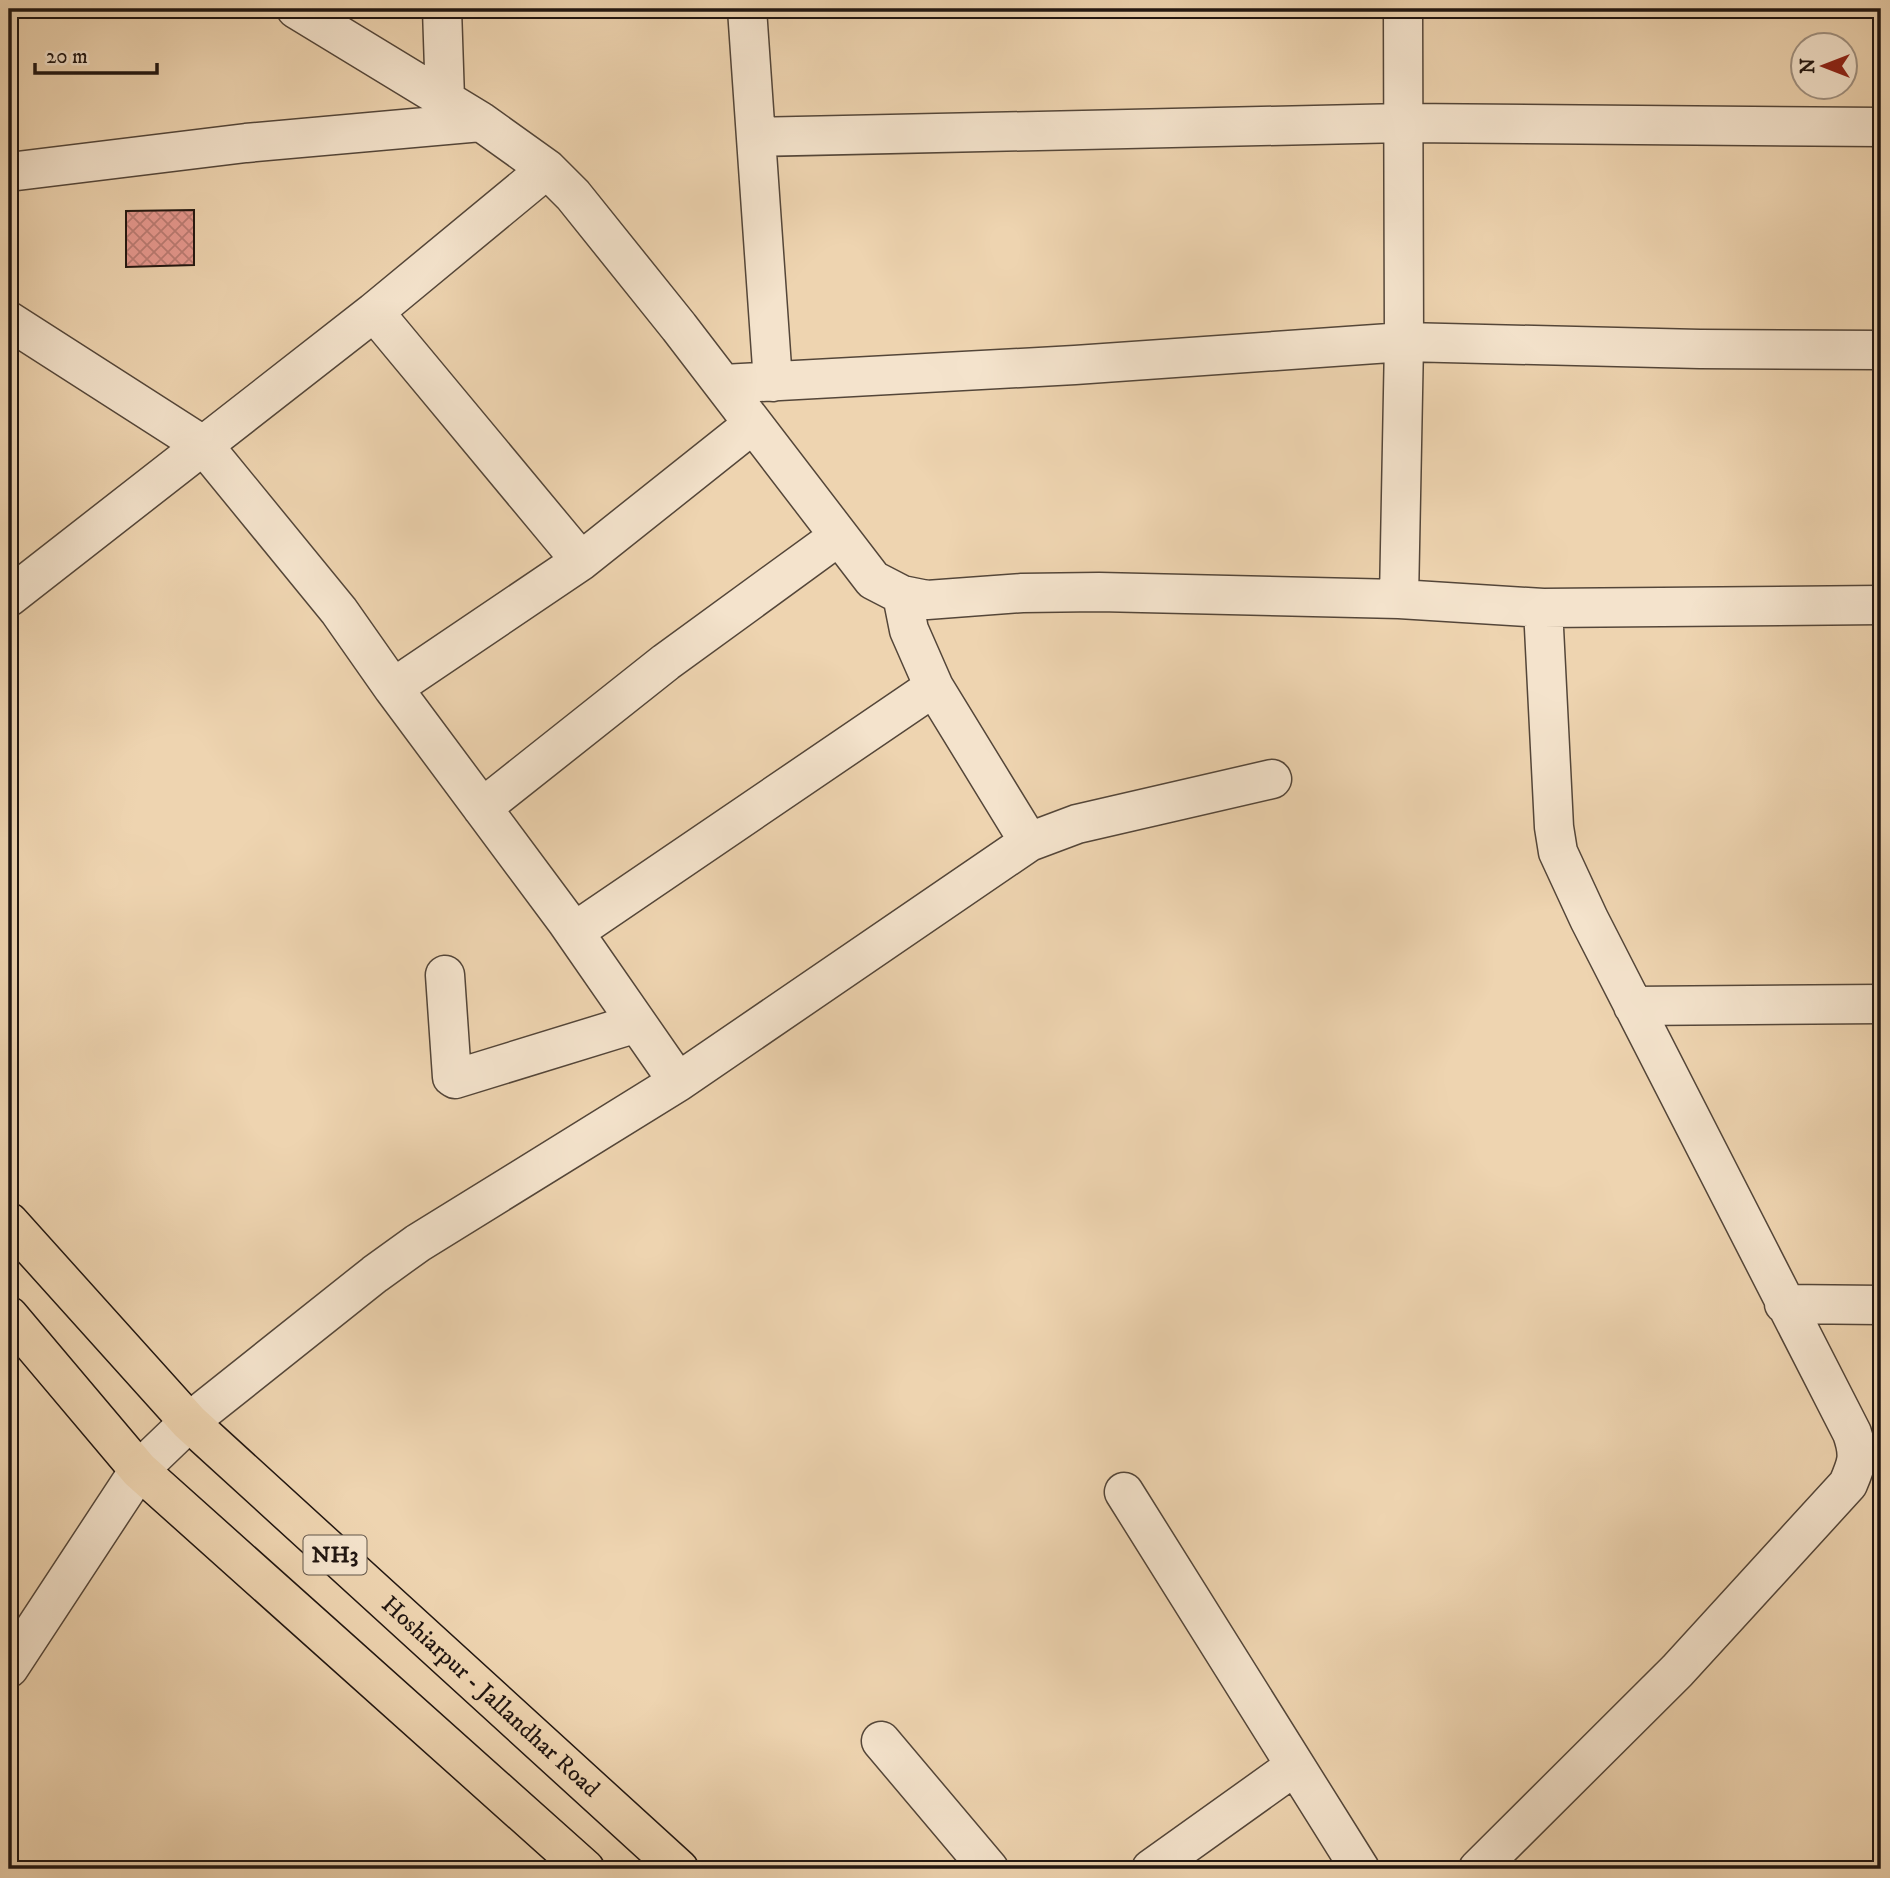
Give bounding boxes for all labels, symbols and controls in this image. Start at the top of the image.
scale bar [35,32,158,76]
north arrow [1788,32,1858,102]
text: 20 m [46,44,88,70]
text: N [1797,58,1820,74]
road number: NH3 [304,1536,366,1574]
street label: Hoshiarpur - Jallandhar Road [375,1590,606,1804]

